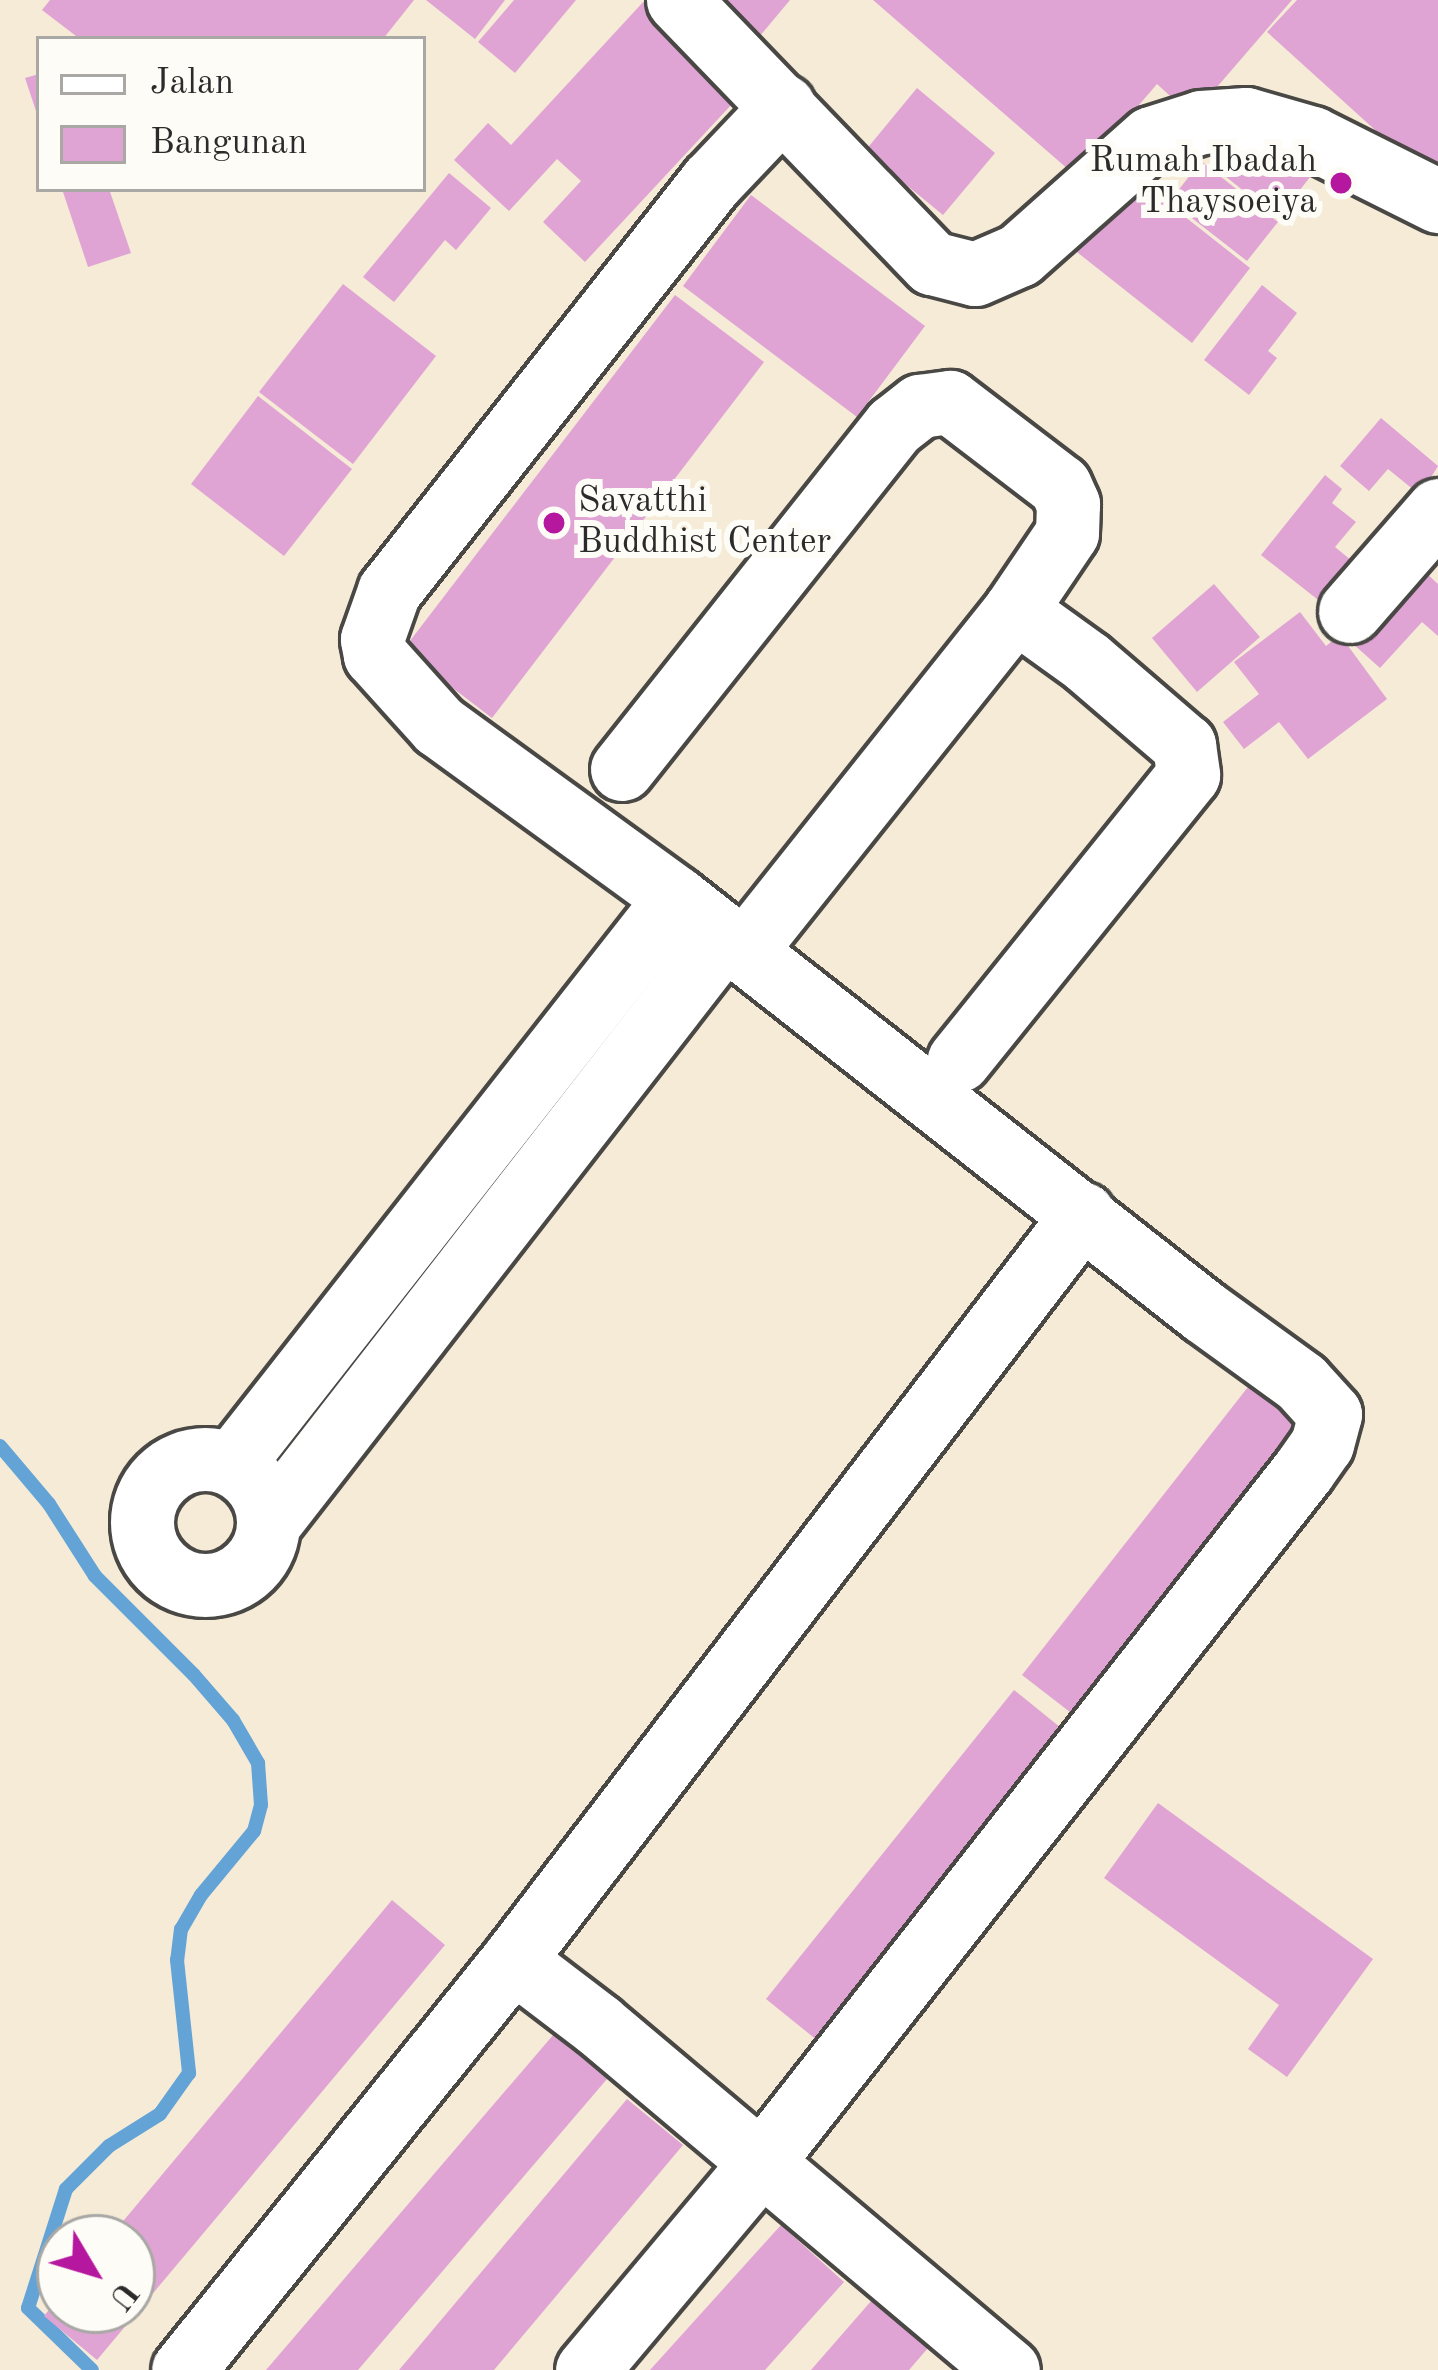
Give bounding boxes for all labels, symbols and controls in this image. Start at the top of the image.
legend [36,36,426,192]
text: Jalan [150,66,234,102]
text: Bangunan [150,126,307,162]
place label: Rumah Ibadah Thaysoeiya [1089,140,1317,225]
marker: Rumah Ibadah Thaysoeiya [1328,170,1354,196]
place label: Savatthi Buddhist Center [578,480,831,565]
marker: Savatthi Buddhist Center [541,510,567,536]
north arrow [36,2214,156,2334]
text: U [101,2274,143,2315]

